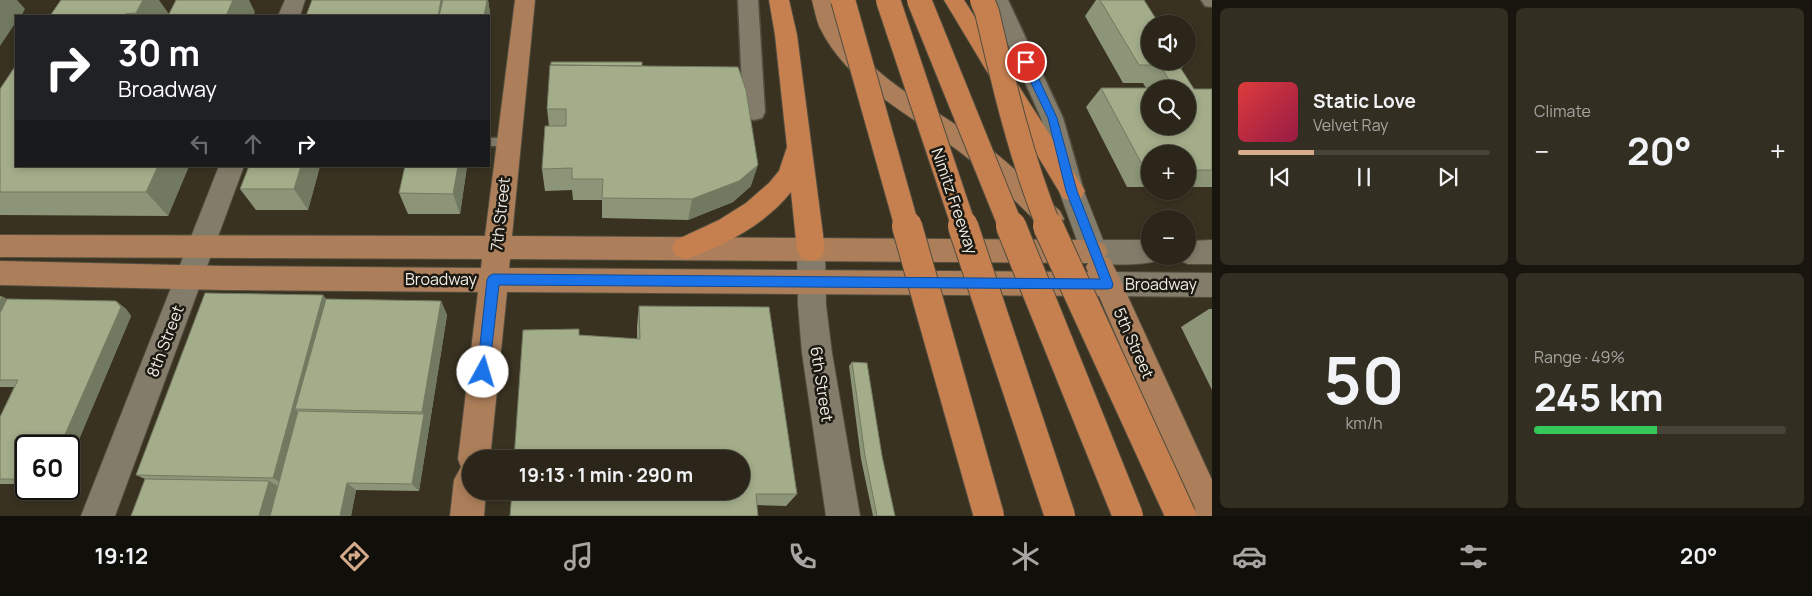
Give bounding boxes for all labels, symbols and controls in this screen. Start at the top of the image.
map controls [1141,15,1196,265]
button: sound [1141,15,1196,70]
text: 30 m [118,29,200,77]
icon: right [35,35,100,100]
pin [1005,41,1047,83]
icon: arrive [1012,48,1040,76]
text: Broadway [118,74,217,104]
button: search [1141,80,1196,135]
text: Static Love [1313,88,1416,114]
text: Climate [1534,100,1591,122]
text: Velvet Ray [1313,114,1389,136]
text: 20° [1627,124,1692,176]
icon: left [186,130,214,158]
icon: ahead [239,130,267,158]
icon: right [292,130,320,158]
text: − [1534,132,1549,170]
text: + [1770,132,1786,170]
street label: Nimitz Freeway [927,145,984,257]
button: + [1141,145,1196,200]
icon: previous [1266,163,1294,191]
icon: pause [1350,163,1378,191]
icon: next [1434,163,1462,191]
street label: 7th Street [485,176,515,252]
button: − [1141,210,1196,265]
street label: Broadway [405,268,478,290]
street label: Broadway [1125,273,1198,295]
street label: 8th Street [141,302,189,380]
street label: 5th Street [1109,304,1159,382]
text: 50 [1324,335,1404,424]
position arrow [456,345,508,397]
street label: 6th Street [805,345,839,423]
text: Range · 49% [1534,346,1625,368]
text: 245 km [1534,370,1663,422]
text: km/h [1345,412,1383,434]
speed limit sign: 60 [15,435,80,500]
text: 19:13 · 1 min · 290 m [519,462,693,488]
icon: directions [337,539,372,574]
icon: music [561,539,596,574]
icon: phone [785,539,820,574]
icon: climate [1008,539,1043,574]
icon: car [1232,539,1267,574]
icon: filters [1456,539,1491,574]
text: 19:12 [94,541,148,571]
text: 20° [1680,541,1718,571]

